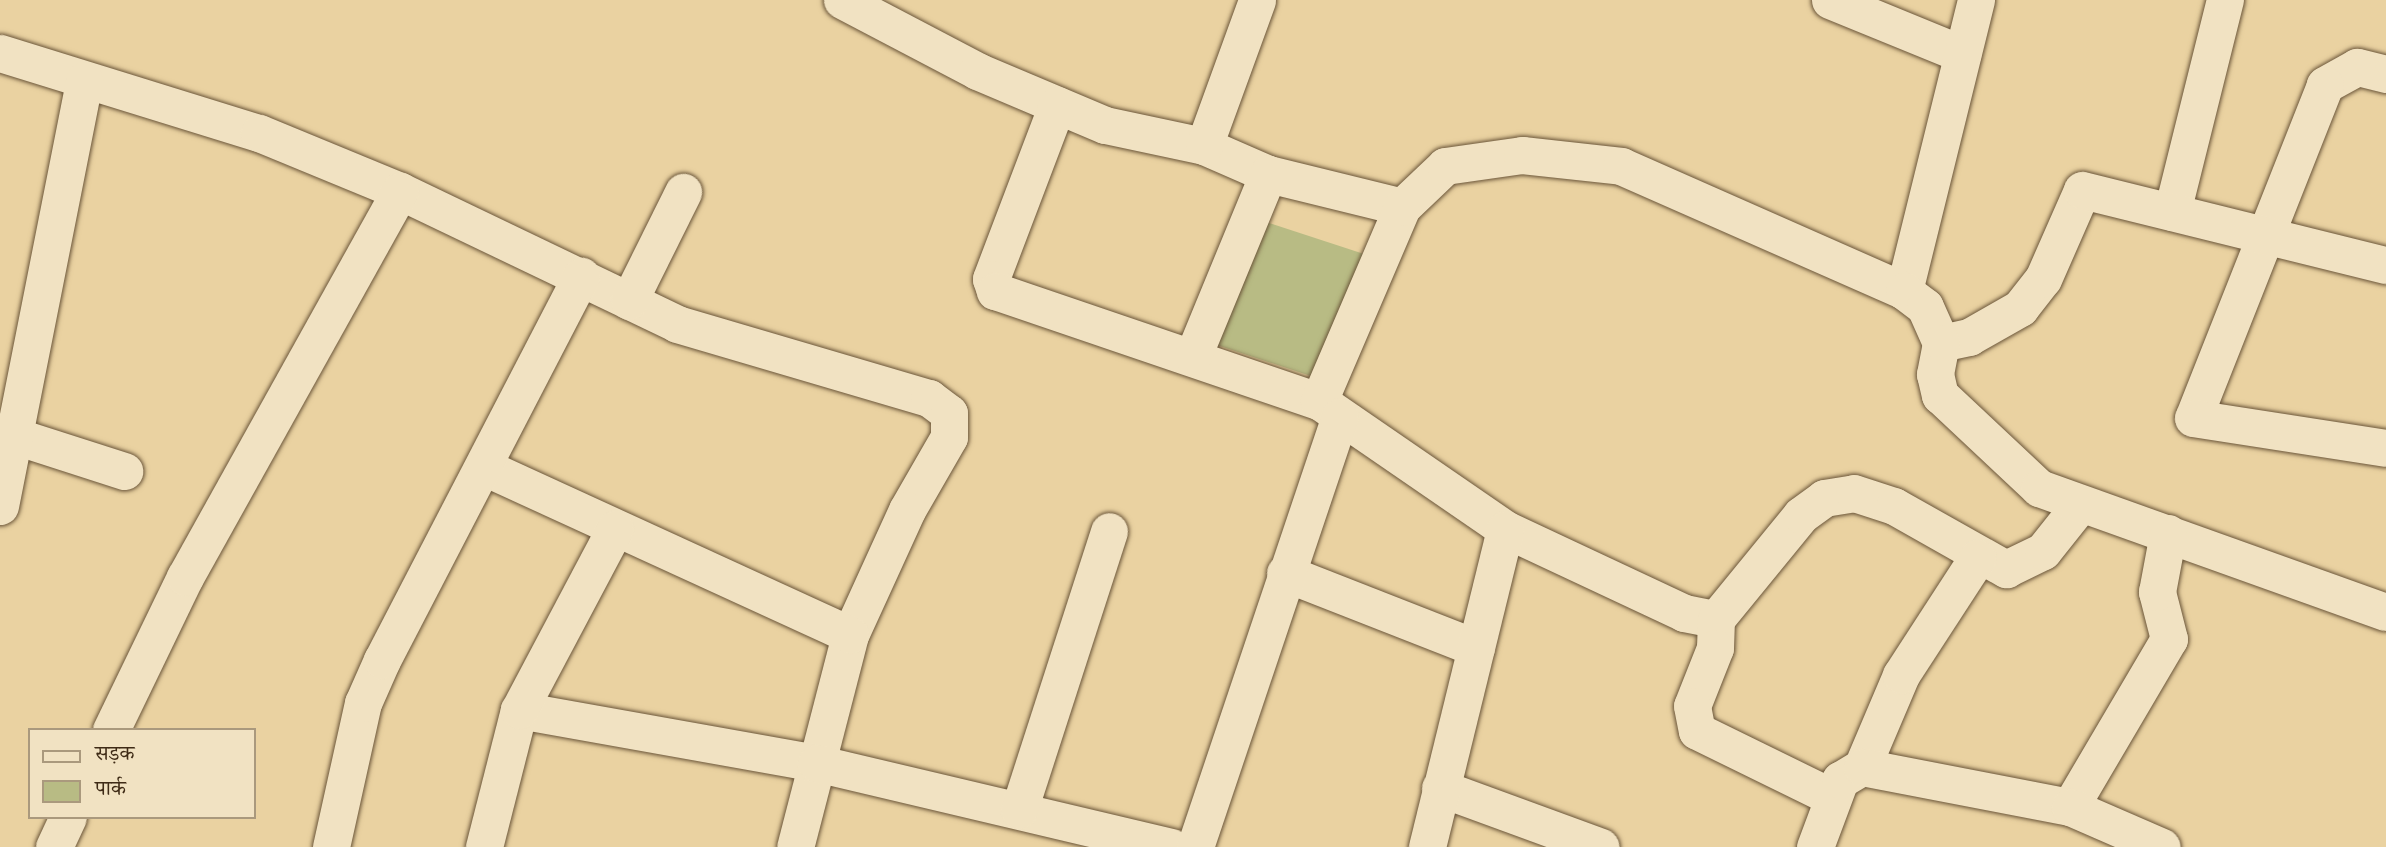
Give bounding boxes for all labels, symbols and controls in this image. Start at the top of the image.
legend [28,728,256,819]
text: सड़क [95,740,134,769]
text: पार्क [95,775,126,804]

